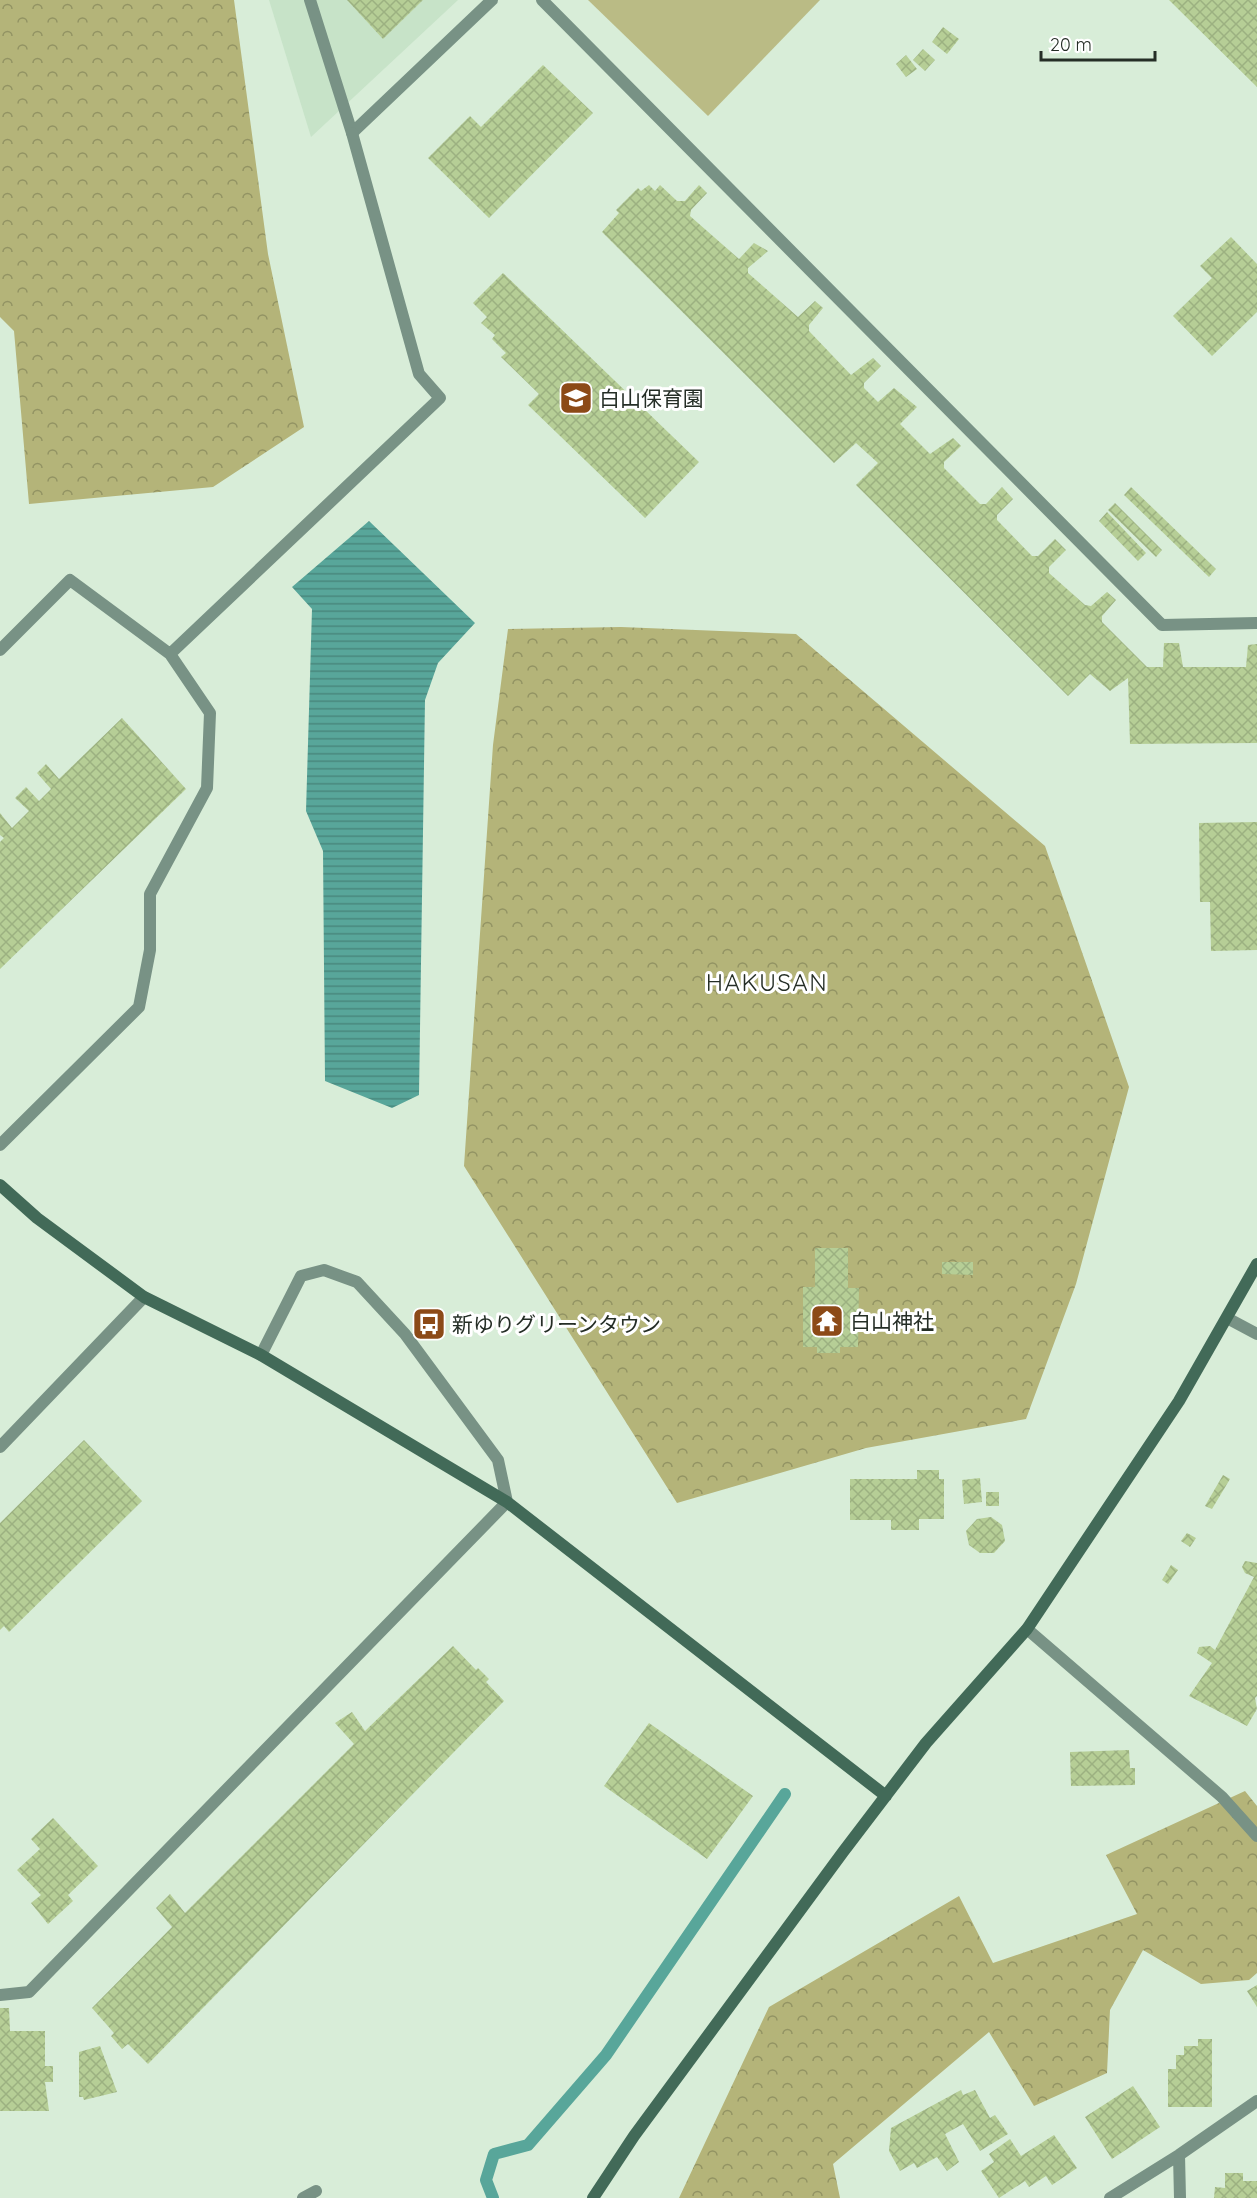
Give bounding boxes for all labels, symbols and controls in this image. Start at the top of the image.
scale bar [1041,24,1155,62]
text: 20 m [1050,33,1092,56]
school or university icon: 白山保育園 [558,380,594,416]
place label: 白山保育園 [599,385,704,411]
district label: HAKUSAN [706,967,828,997]
temple icon: 白山神社 [809,1303,845,1339]
bus stop icon: 新ゆりグリーンタウン [411,1306,447,1342]
place label: 白山神社 [850,1308,934,1334]
place label: 新ゆりグリーンタウン [452,1311,661,1337]

